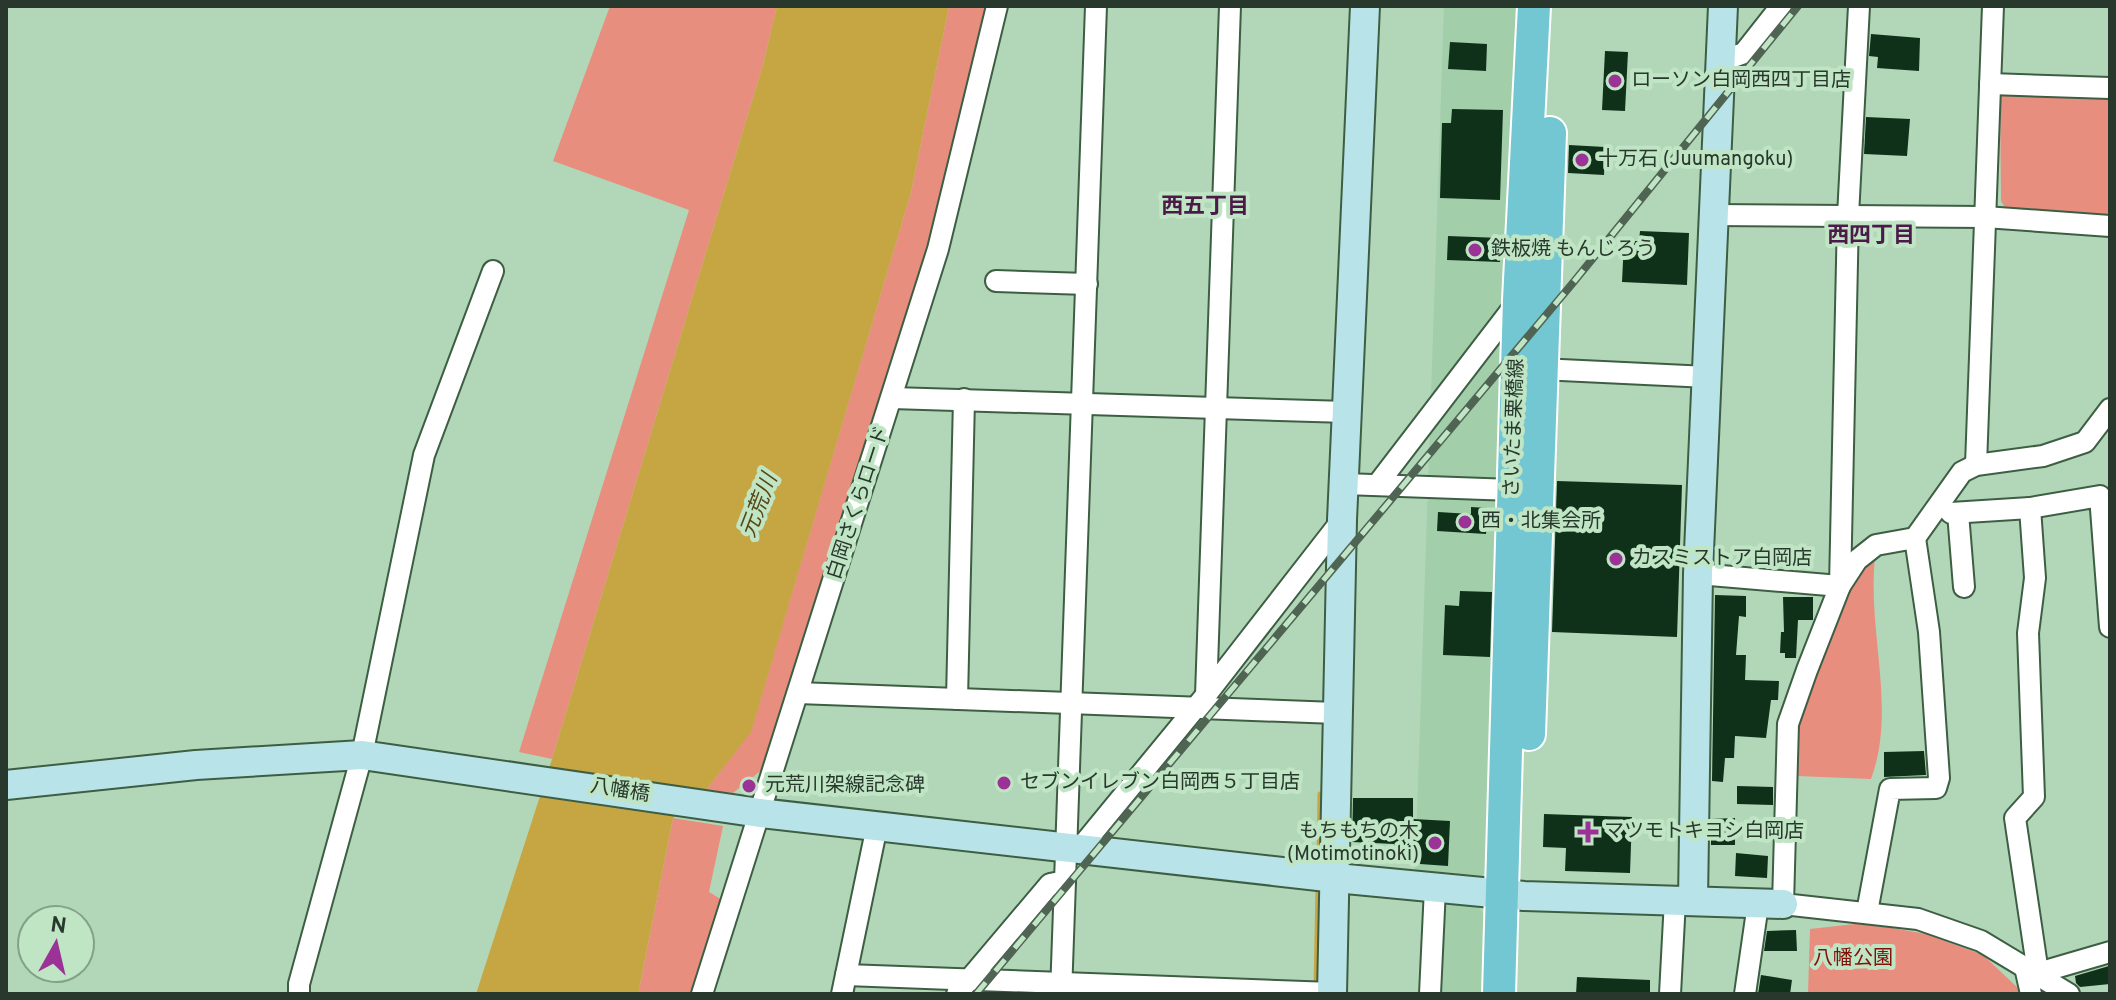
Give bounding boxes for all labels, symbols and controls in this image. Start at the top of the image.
place label: ローソン白岡西四丁目店 [1631,68,1851,94]
marker: ローソン白岡西四丁目店 [1606,72,1624,90]
place label: 十万石 (Juumangoku) [1598,147,1793,173]
marker: 十万石 (Juumangoku) [1573,151,1591,169]
district label: 西五丁目 [1161,194,1249,221]
district label: 西四丁目 [1827,223,1915,250]
place label: 鉄板焼 もんじろう [1491,237,1656,263]
marker: 鉄板焼 もんじろう [1466,241,1484,259]
street label: さいたま栗橋線 [1500,358,1530,498]
street label: 白岡さくらロード [822,423,896,583]
water label: 元荒川 [736,468,785,542]
place label: 西・北集会所 [1481,509,1601,535]
marker: 西・北集会所 [1456,513,1474,531]
place label: カスミストア白岡店 [1632,546,1812,572]
marker: カスミストア白岡店 [1607,550,1625,568]
place label: セブンイレブン白岡西５丁目店 [1020,770,1300,796]
street label: 八幡橋 [588,773,652,809]
place label: 元荒川架線記念碑 [765,773,925,799]
marker: セブンイレブン白岡西５丁目店 [995,774,1013,792]
marker: 元荒川架線記念碑 [740,777,758,795]
place label: もちもちの木 (Motimotinoki) [1287,819,1419,868]
place label: マツモトキヨシ白岡店 [1604,819,1804,845]
marker: マツモトキヨシ白岡店 [1579,823,1597,841]
marker: もちもちの木 (Motimotinoki) [1426,834,1444,852]
north arrow [16,904,96,984]
text: N [49,912,68,941]
park label: 八幡公園 [1813,946,1893,972]

